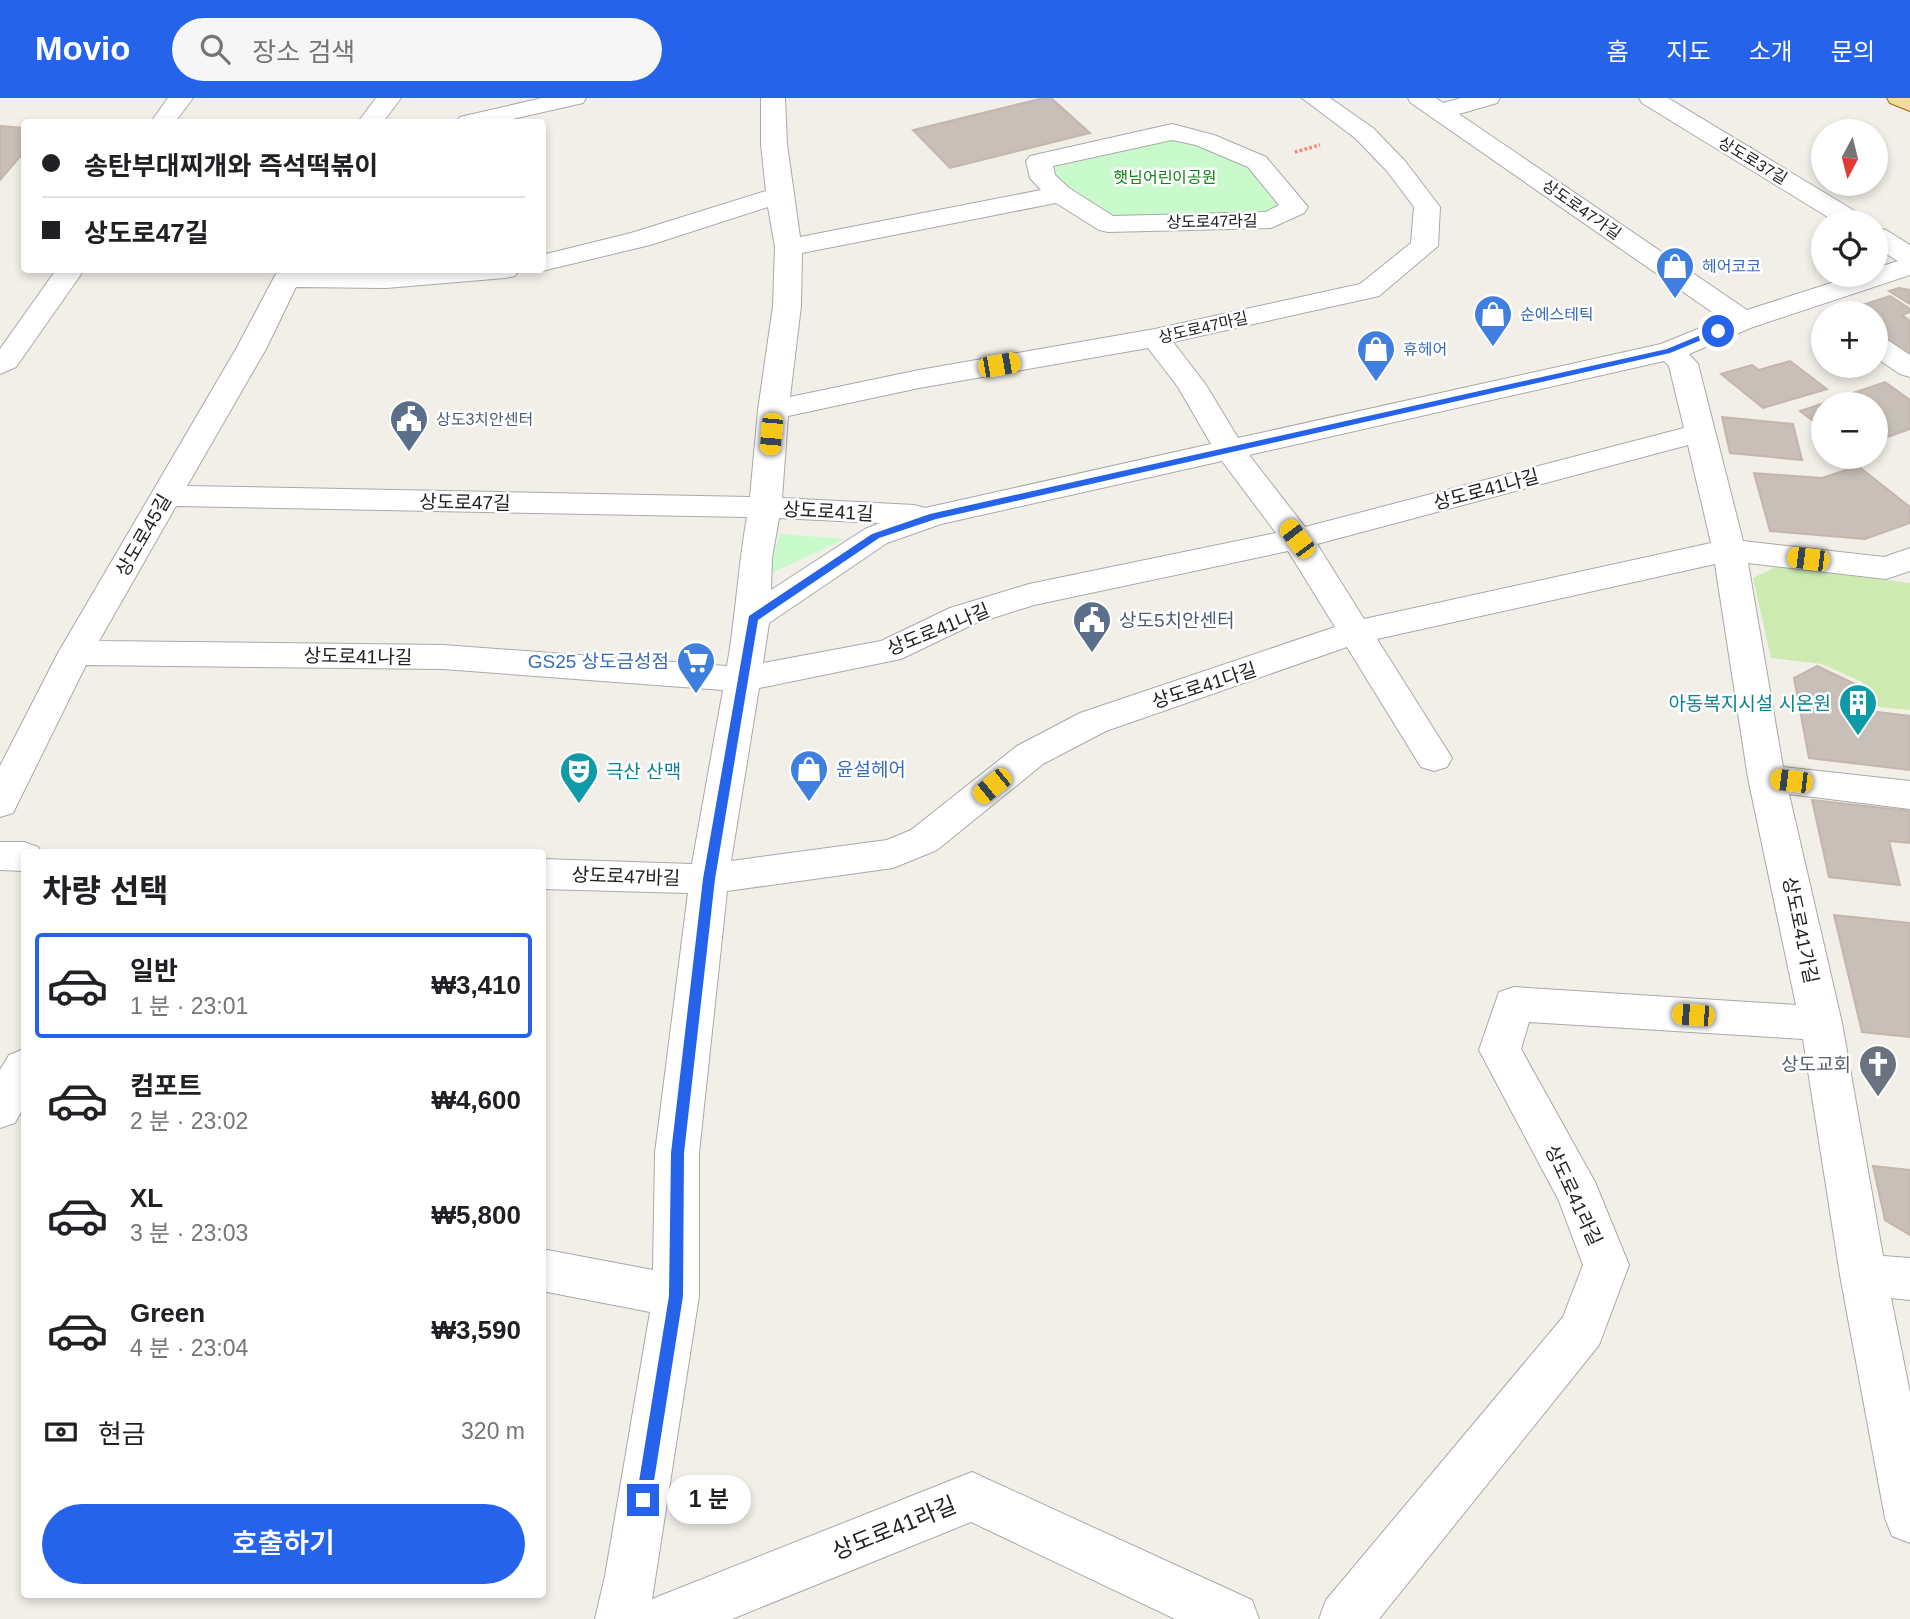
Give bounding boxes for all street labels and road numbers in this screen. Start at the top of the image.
street label: 상도로37길 [1715,133,1790,187]
street label: 상도로47가길 [1539,176,1624,243]
street label: 상도로47라길 [1166,212,1258,231]
street label: 상도로47마길 [1157,309,1250,346]
street label: 상도로41나길 [1431,465,1541,514]
street label: 상도로45길 [112,491,175,580]
street label: 상도로47길 [419,491,511,514]
street label: 상도로41길 [782,499,874,524]
street label: 상도로41나길 [884,599,992,660]
street label: 상도로41나길 [304,645,412,668]
street label: 상도로41다길 [1149,659,1259,712]
street label: 상도로47바길 [571,864,681,889]
street label: 상도로41가길 [1779,875,1822,985]
street label: 상도로41라길 [1541,1142,1606,1249]
street label: 상도로41라길 [828,1491,960,1565]

